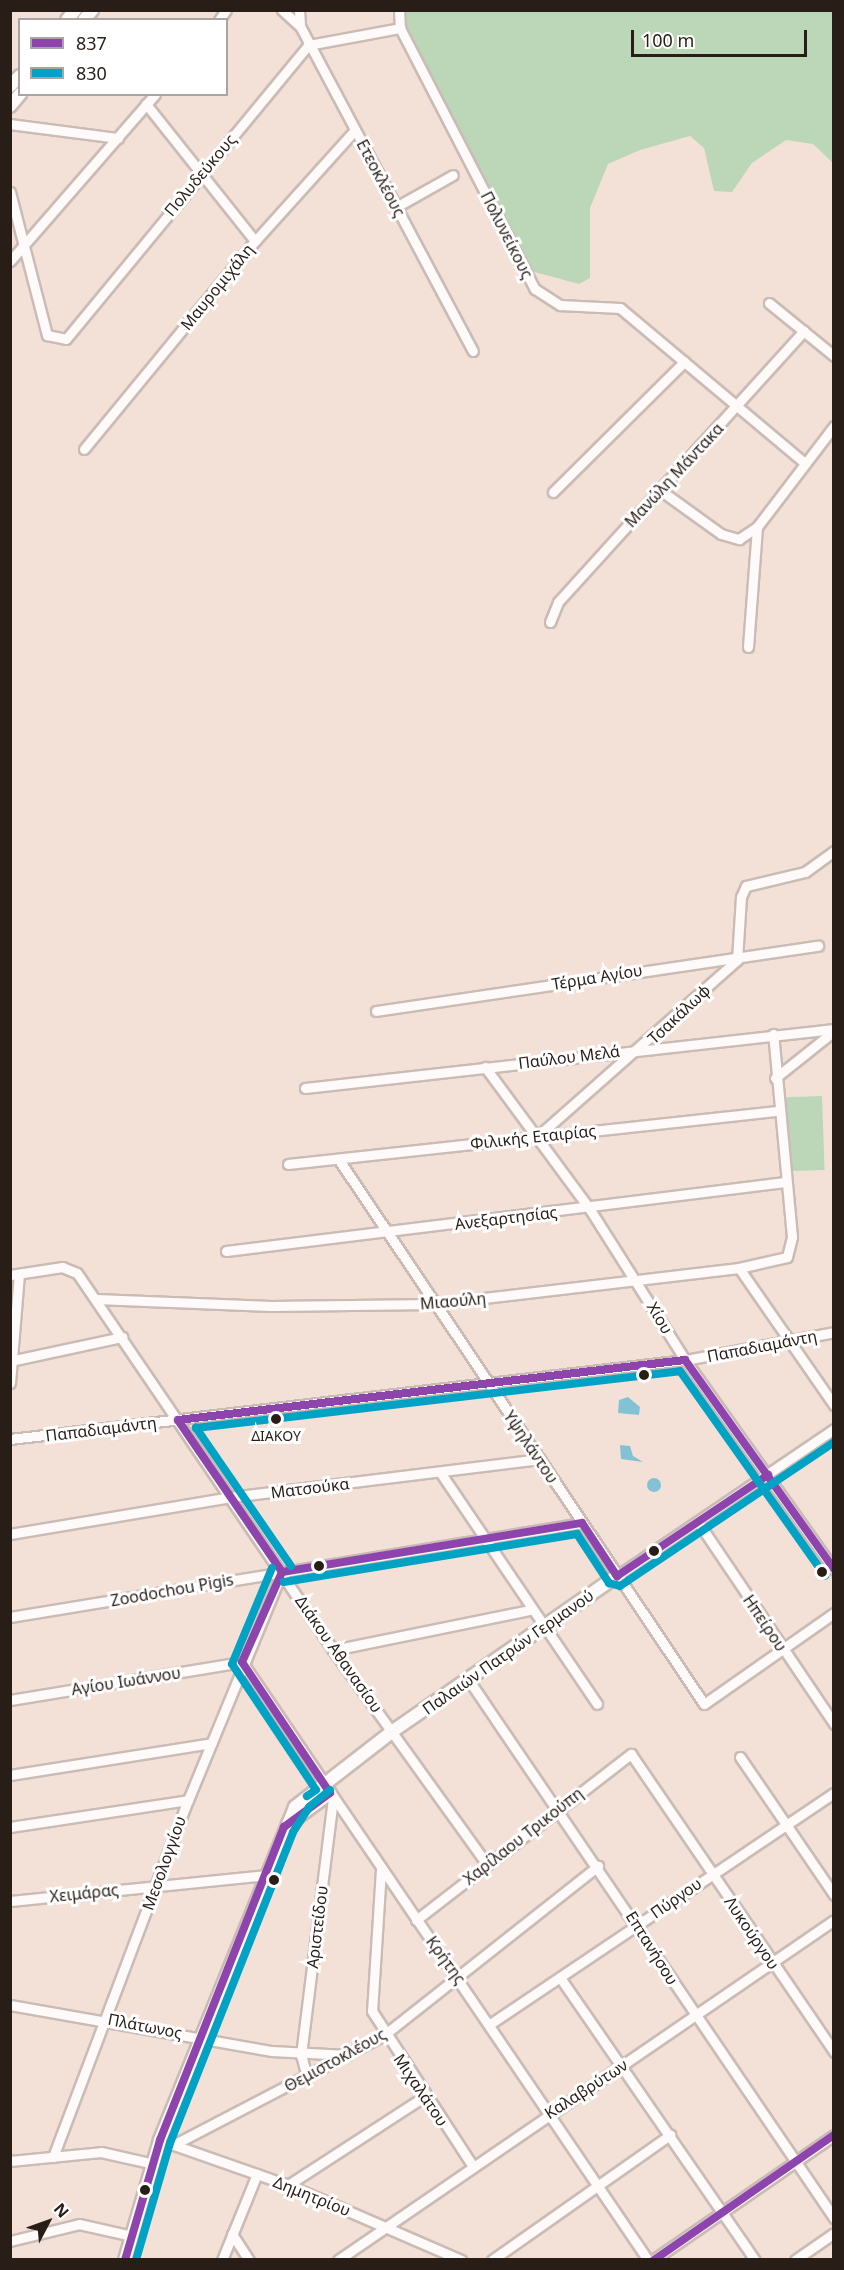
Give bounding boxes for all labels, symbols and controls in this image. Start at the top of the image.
legend [18,18,228,96]
scale bar [634,18,810,56]
text: 100 m [642,28,694,52]
text: 837 [76,31,107,55]
text: 830 [76,61,107,85]
street label: Πολυδεύκους [160,130,240,220]
street label: Ετεοκλέους [353,136,409,220]
street label: Πολυνείκους [477,188,537,282]
street label: Μαυρομιχάλη [176,240,258,334]
street label: Μανώλη Μάντακα [621,419,727,531]
street label: Τέρμα Αγίου [550,960,644,994]
street label: Τσακάλωφ [644,980,714,1048]
street label: Παύλου Μελά [517,1041,621,1073]
street label: Φιλικής Εταιρίας [469,1121,597,1153]
street label: Ανεξαρτησίας [454,1202,558,1234]
street label: Μιαούλη [419,1289,487,1313]
street label: Χίου [643,1299,677,1337]
street label: Παπαδιαμάντη [705,1326,819,1366]
unlabelled marker [638,1369,650,1381]
street label: Υψηλάντου [500,1407,562,1487]
street label: Παπαδιαμάντη [44,1413,158,1445]
marker: ΔΙΑΚΟΥ [270,1413,282,1425]
place label: ΔΙΑΚΟΥ [251,1428,301,1444]
street label: Ματσούκα [270,1474,350,1502]
unlabelled marker [648,1545,660,1557]
unlabelled marker [313,1560,325,1572]
unlabelled marker [816,1566,828,1578]
street label: Zoodochou Pigis [109,1570,235,1610]
street label: Παλαιών Πατρών Γερμανού [419,1585,597,1719]
street label: Ηπείρου [739,1591,791,1655]
street label: Διάκου Αθανασίου [291,1592,387,1716]
street label: Αγίου Ιωάννου [70,1663,182,1699]
street label: Χαρίλαου Τρικούπη [459,1783,587,1889]
street label: Μεσολογγίου [138,1813,190,1913]
unlabelled marker [268,1874,280,1886]
street label: Πύργου [647,1874,705,1922]
street label: Χειμάρας [49,1880,119,1906]
street label: Αριστείδου [302,1884,332,1970]
street label: Λυκούργου [721,1893,783,1973]
street label: Επτανήσου [622,1908,682,1988]
street label: Κρήτης [422,1932,470,1988]
street label: Πλάτωνος [106,2009,184,2043]
street label: Θεμιστοκλέους [281,2024,389,2096]
street label: Μιχαλάτου [390,2050,452,2130]
street label: Καλαβρύτων [541,2055,631,2123]
street label: Δημητρίου [271,2172,353,2220]
unlabelled marker [139,2184,151,2196]
north arrow [18,2192,78,2252]
text: N [49,2198,74,2222]

